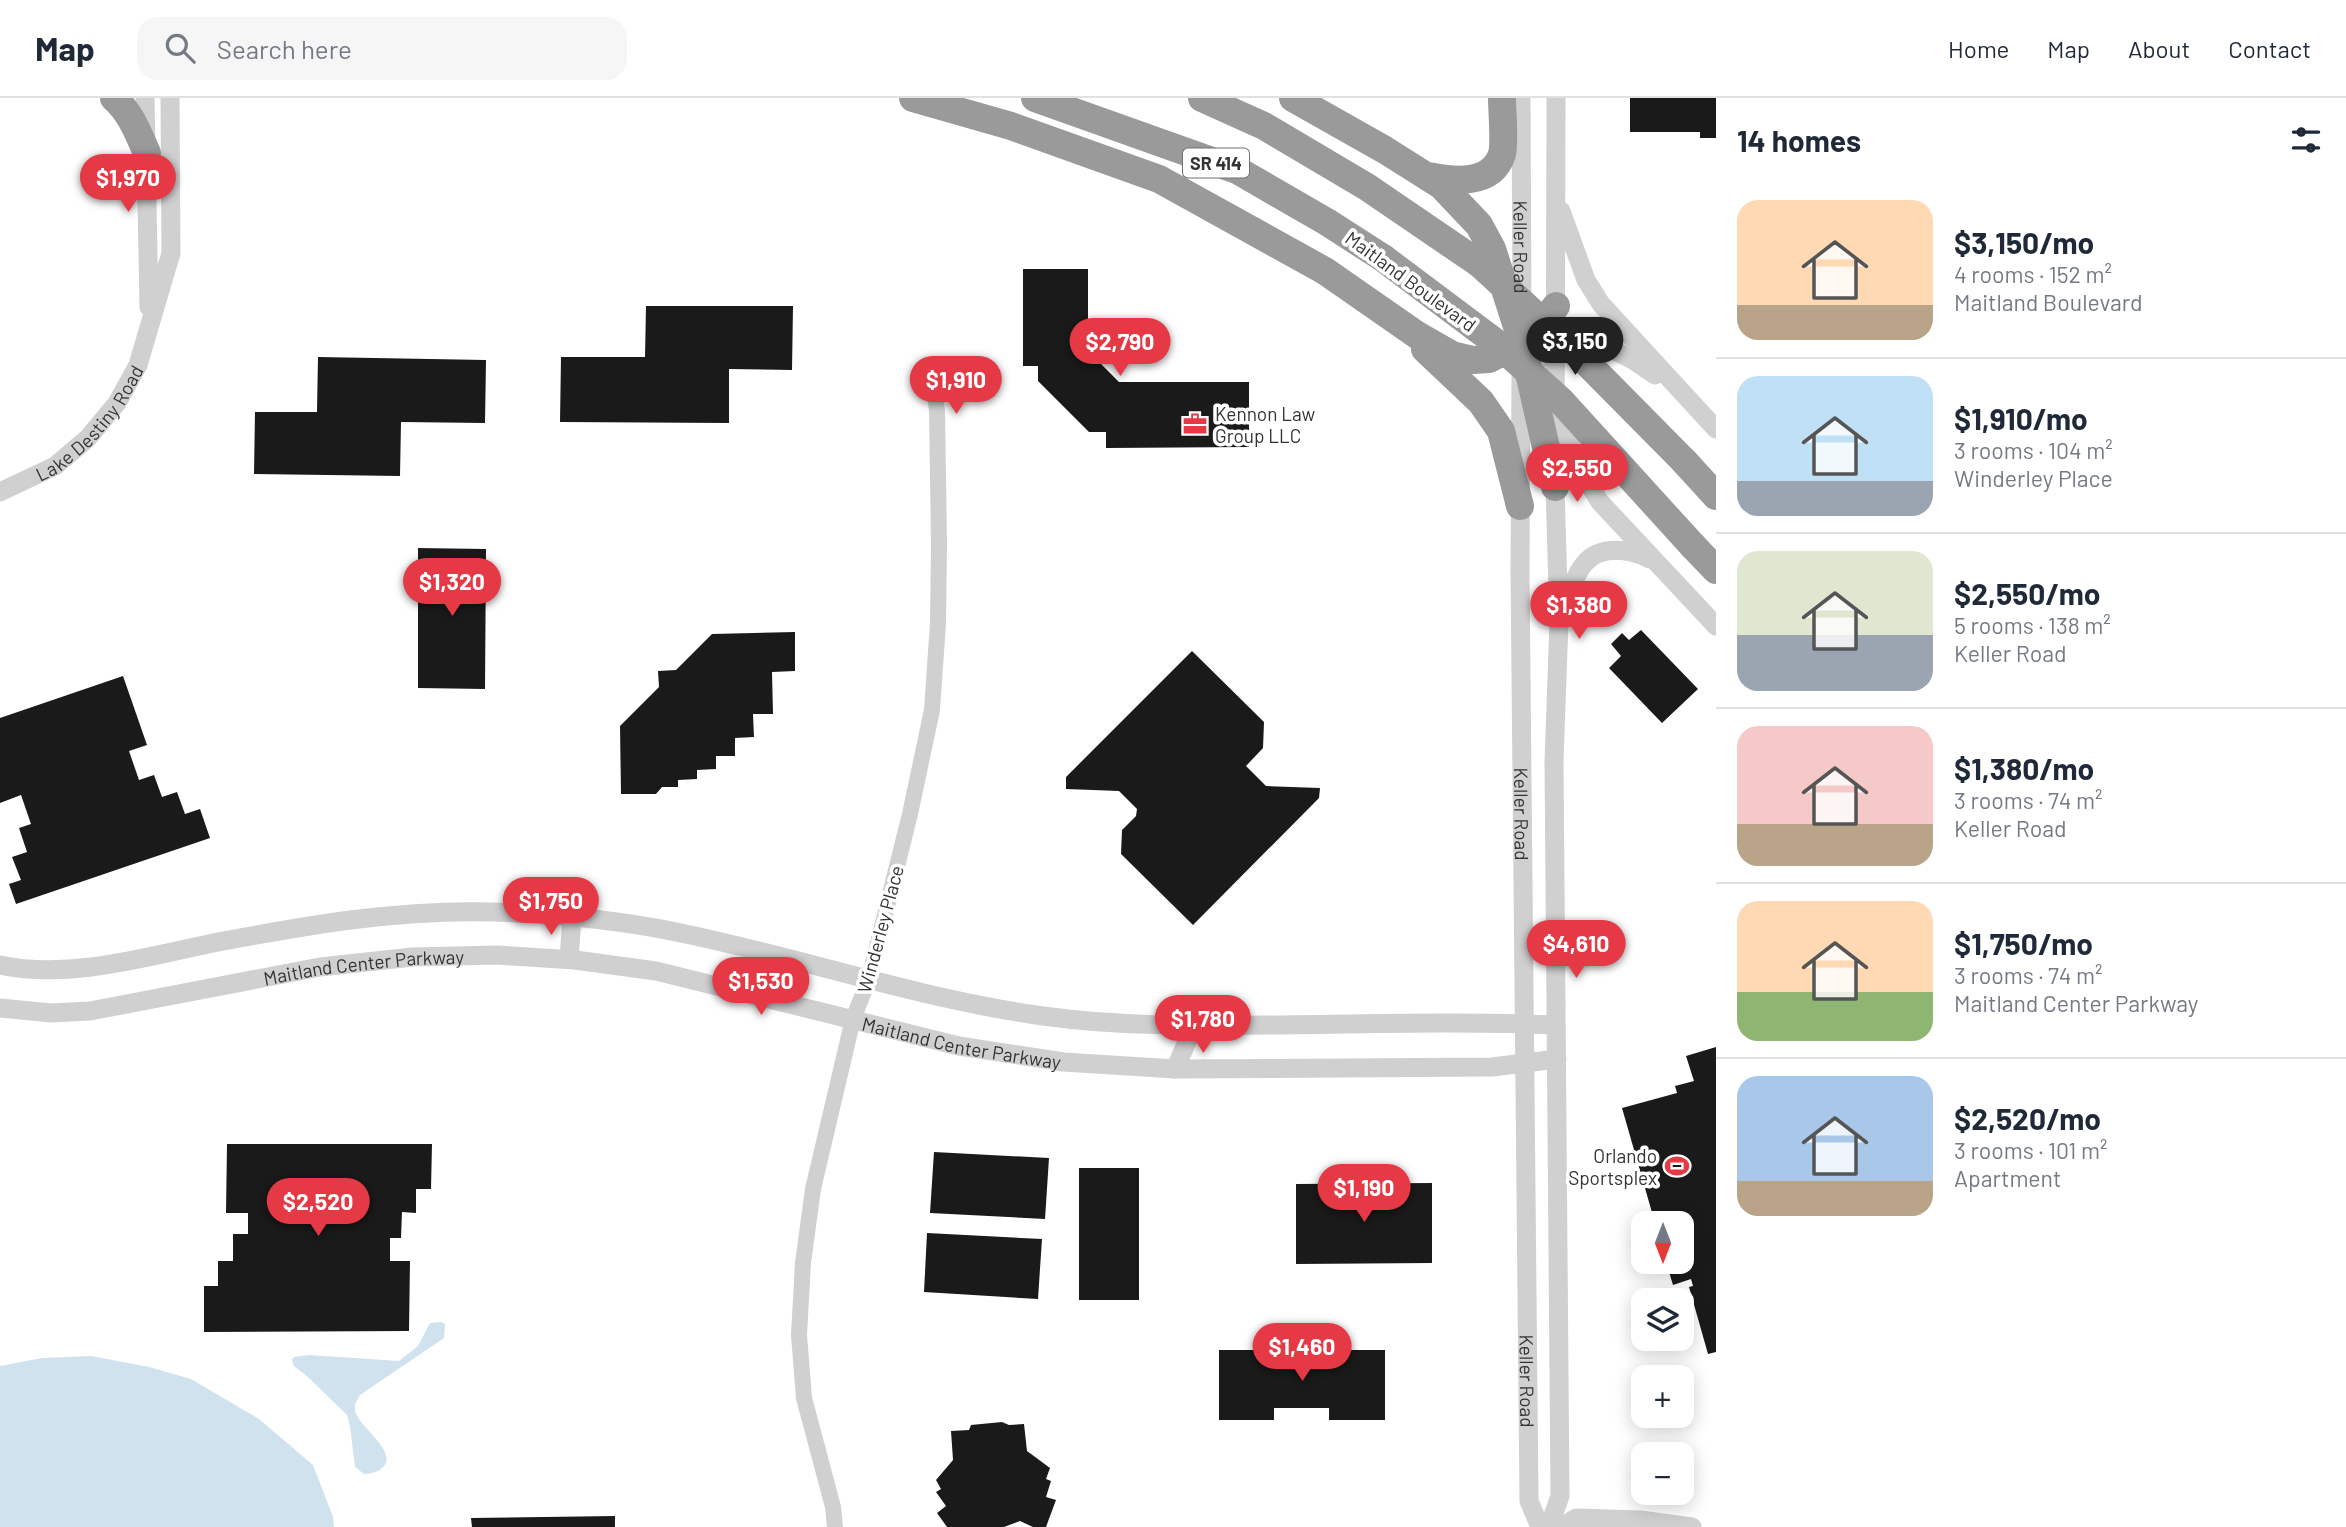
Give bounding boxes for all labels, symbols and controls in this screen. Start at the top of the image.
search box [137,17,627,80]
text: Map [35,28,95,68]
icon: search [161,29,199,67]
text: Search here [217,33,352,64]
text: Home [1948,34,2009,63]
text: Map [2047,34,2090,63]
text: About [2128,34,2190,63]
text: Contact [2228,34,2311,63]
icon: filters [2287,121,2325,159]
text: 14 homes [1737,122,1861,158]
road number: SR 414 [1183,149,1249,178]
pin: $1,970 [71,155,185,214]
text: $1,970 [96,163,160,191]
street label: Keller Road [1510,200,1533,294]
text: $3,150/mo [1954,224,2094,260]
street label: Maitland Boulevard [1341,226,1481,336]
icon: home [1793,228,1877,312]
text: 4 rooms · 152 m² [1954,260,2112,288]
text: Maitland Boulevard [1954,288,2143,316]
pin: $3,150 [1518,317,1632,377]
pin: $2,790 [1063,318,1177,378]
text: $3,150 [1542,326,1608,354]
text: $2,790 [1086,327,1154,355]
pin: $1,910 [899,356,1013,416]
street label: Lake Destiny Road [32,361,147,485]
text: $1,910 [926,365,986,393]
text: $1,910/mo [1954,400,2088,436]
place label: Kennon Law Group LLC [1215,402,1316,447]
icon: home [1793,404,1877,488]
office icon: Kennon Law Group LLC [1181,410,1209,438]
text: 3 rooms · 104 m² [1954,436,2113,464]
pin: $2,550 [1520,444,1634,504]
text: $2,550 [1542,453,1612,481]
text: Winderley Place [1954,464,2113,492]
pin: $1,320 [395,559,509,618]
text: $1,320 [419,567,485,595]
text: $2,550/mo [1954,575,2100,611]
icon: home [1793,579,1877,663]
pin: $1,380 [1522,582,1636,641]
text: $1,380 [1546,590,1612,618]
text: 5 rooms · 138 m² [1954,611,2111,639]
text: Keller Road [1954,639,2067,667]
text: $1,380/mo [1954,750,2094,786]
icon: home [1793,754,1877,838]
street label: Keller Road [1510,767,1534,861]
text: 3 rooms · 74 m² [1954,786,2103,814]
text: Keller Road [1954,814,2067,842]
street label: Winderley Place [852,863,908,995]
pin: $1,750 [494,878,608,937]
text: $1,750 [519,886,583,914]
pin: $4,610 [1519,920,1633,980]
text: $1,750/mo [1954,925,2093,961]
text: $4,610 [1543,929,1609,957]
icon: home [1793,929,1877,1013]
street label: Maitland Center Parkway [261,944,465,989]
pin: $1,530 [704,958,818,1017]
text: 3 rooms · 74 m² [1954,961,2103,989]
text: $1,530 [728,966,794,994]
text: Maitland Center Parkway [1954,989,2198,1017]
pin: $1,780 [1146,996,1260,1055]
text: $1,780 [1171,1004,1235,1032]
street label: Maitland Center Parkway [860,1011,1063,1073]
text: $2,520/mo [1954,1100,2101,1136]
icon: home [1793,1104,1877,1188]
text: 3 rooms · 101 m² [1954,1136,2107,1164]
place label: Orlando Sportsplex [1568,1144,1657,1189]
sports icon: Orlando Sportsplex [1663,1152,1691,1180]
pin: $1,190 [1307,1164,1421,1224]
text: Apartment [1954,1164,2061,1192]
text: $1,190 [1334,1173,1394,1201]
pin: $2,520 [261,1178,375,1238]
text: $2,520 [283,1187,353,1215]
north arrow [1631,1211,1694,1274]
map controls [1631,1211,1694,1505]
button: layers [1631,1288,1694,1351]
pin: $1,460 [1245,1324,1359,1383]
text: $1,460 [1269,1332,1335,1360]
street label: Keller Road [1516,1334,1540,1428]
button: + [1631,1365,1694,1428]
button: − [1631,1442,1694,1505]

